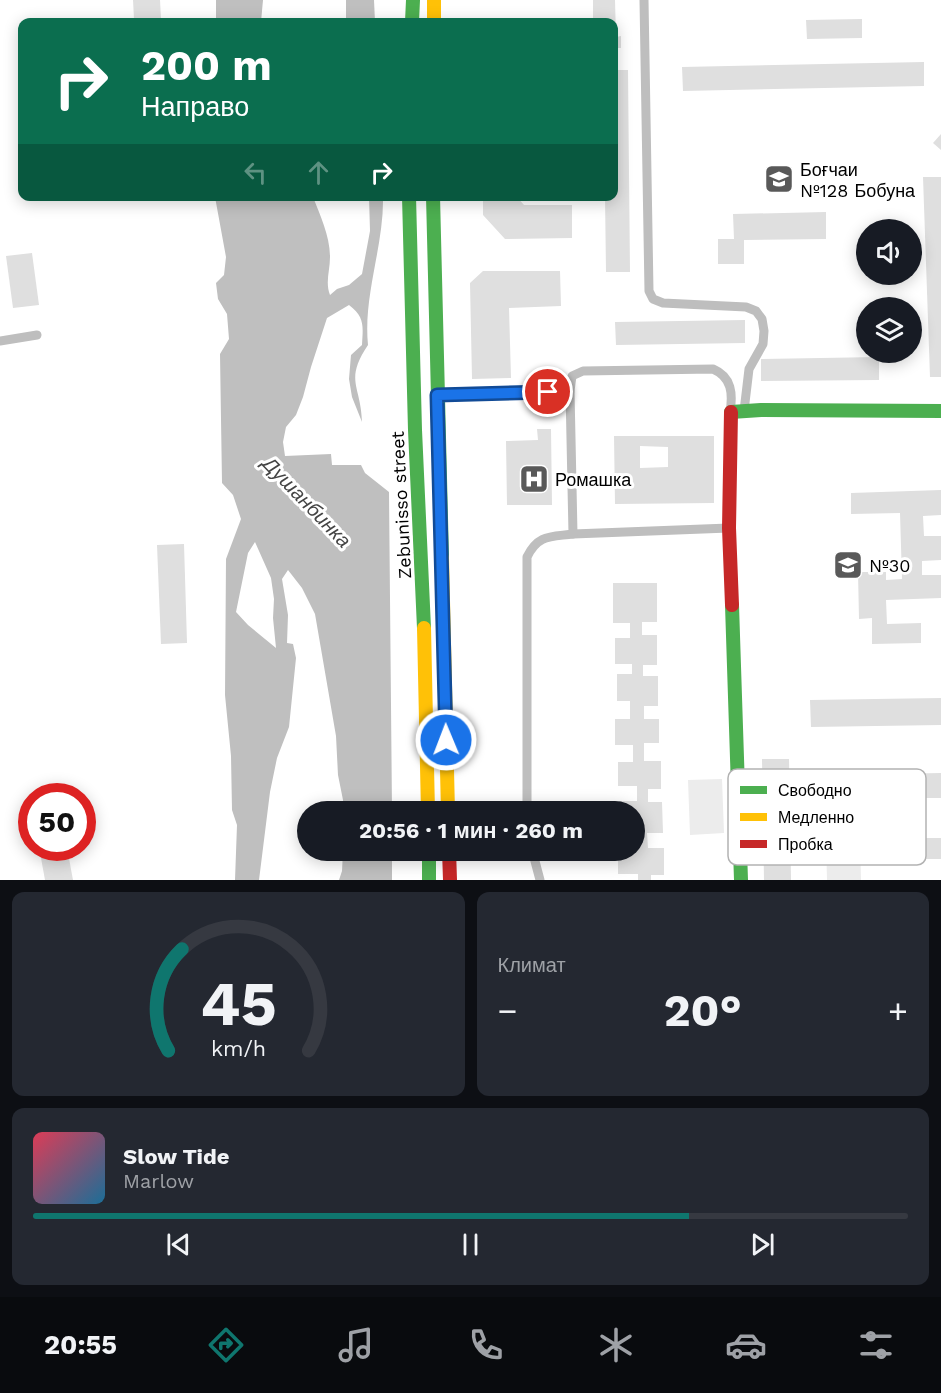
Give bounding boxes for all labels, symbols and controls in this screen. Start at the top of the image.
text: 200 m [141,41,272,90]
icon: right [42,42,120,120]
text: Направо [141,91,249,123]
icon: left [239,156,272,189]
icon: ahead [302,156,335,189]
icon: right [365,156,398,189]
place label: Боғчаи №128 Бобуна [800,159,916,201]
school or university icon: Боғчаи №128 Бобуна [763,163,795,195]
map controls [856,219,922,363]
button: sound [856,219,922,285]
button: layers [856,297,922,363]
pin [522,366,573,417]
icon: arrive [531,375,564,408]
street label: Zebunisso street [387,430,415,579]
water label: Душанбинка [256,450,356,552]
hospital icon: Ромашка [518,463,550,495]
place label: Ромашка [555,469,632,490]
school or university icon: №30 [832,549,864,581]
place label: №30 [869,555,910,576]
position arrow [414,708,478,772]
legend [728,769,926,865]
text: Свободно [778,781,852,800]
speed limit sign: 50 [18,783,96,861]
text: Медленно [778,808,854,827]
text: 20:56 · 1 мин · 260 m [359,818,583,843]
text: Пробка [778,835,833,854]
text: Климат [498,953,566,977]
text: 45 [200,967,277,1040]
text: 20° [664,984,742,1037]
text: − [498,991,517,1030]
text: + [888,991,908,1030]
text: km/h [211,1036,266,1061]
text: Slow Tide [123,1144,230,1169]
text: Marlow [123,1169,194,1193]
icon: previous [162,1228,195,1261]
icon: pause [454,1228,487,1261]
icon: next [746,1228,779,1261]
icon: directions [205,1324,247,1366]
icon: music [335,1324,377,1366]
icon: phone [465,1324,507,1366]
icon: climate [595,1324,637,1366]
icon: car [725,1324,767,1366]
icon: filters [855,1324,897,1366]
text: 20:55 [44,1329,117,1361]

